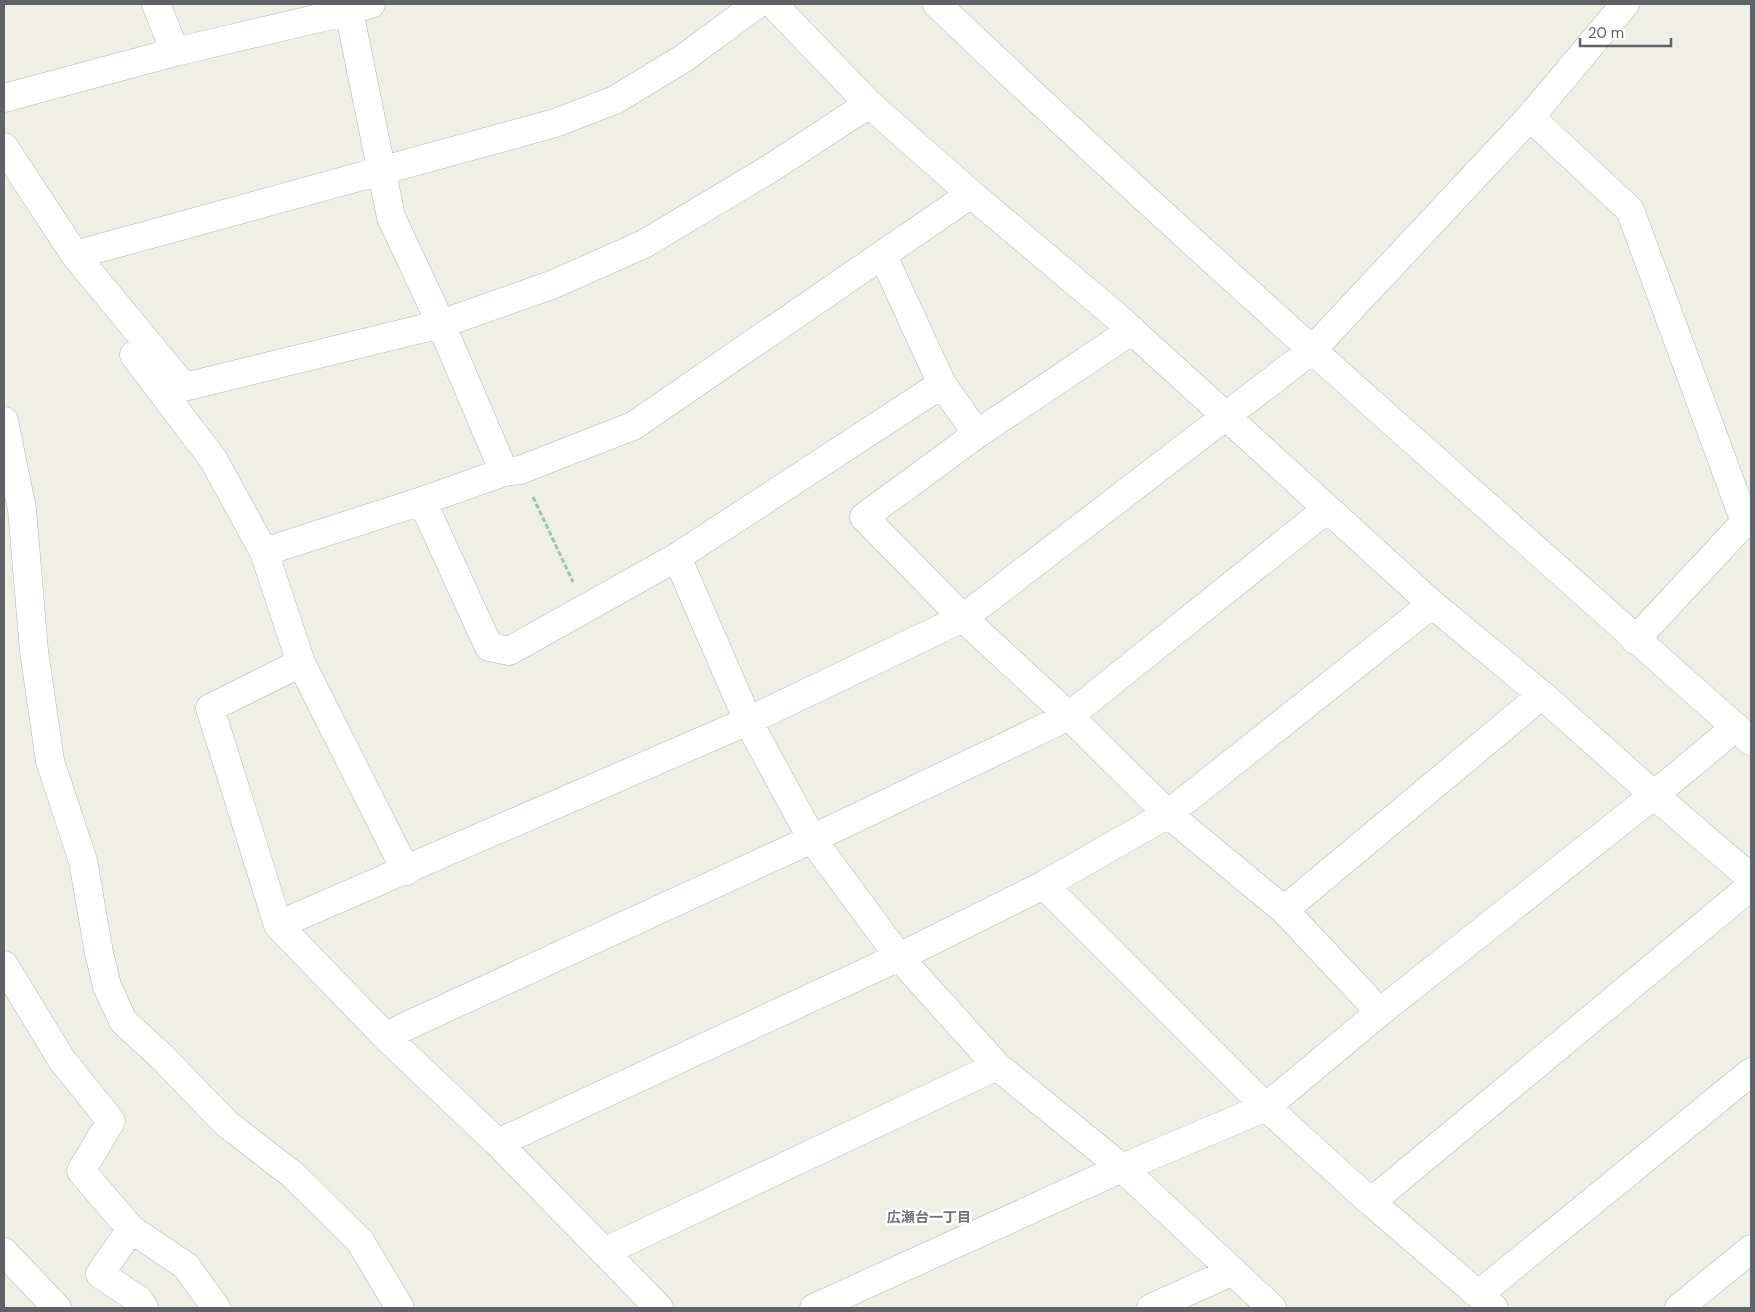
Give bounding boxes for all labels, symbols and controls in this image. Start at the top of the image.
scale bar [1580,15,1671,47]
text: 20 m [1588,23,1624,43]
district label: 広瀬台一丁目 [887,1208,971,1226]

